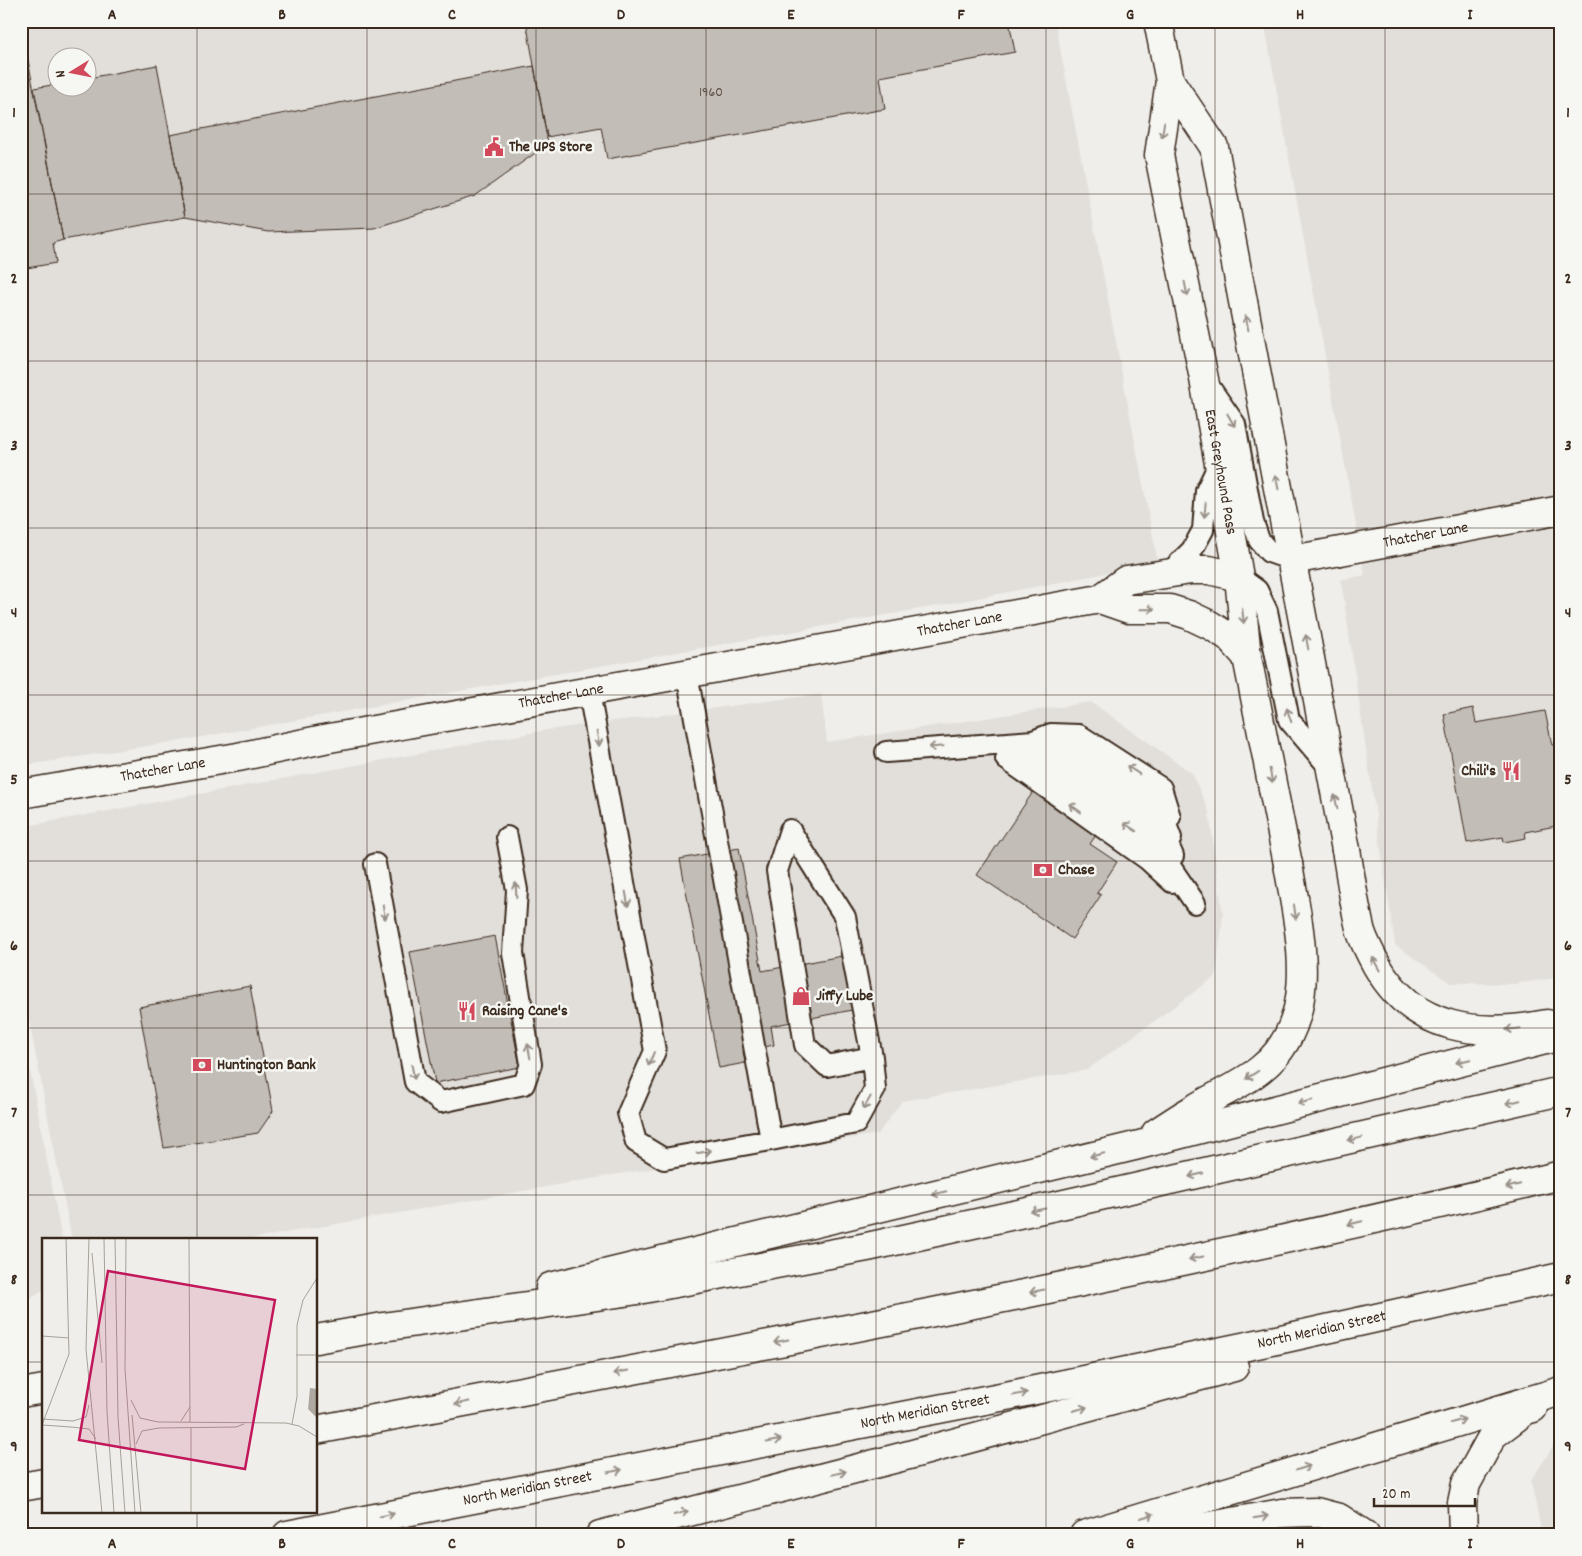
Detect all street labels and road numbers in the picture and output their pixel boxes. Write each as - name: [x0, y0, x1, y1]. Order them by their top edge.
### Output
- street label: East Greyhound Pass: [1198, 408, 1243, 537]
- street label: Thatcher Lane: [1381, 516, 1470, 554]
- street label: Thatcher Lane: [915, 605, 1004, 643]
- street label: Thatcher Lane: [517, 677, 606, 715]
- street label: Thatcher Lane: [119, 751, 207, 788]
- street label: North Meridian Street: [1255, 1305, 1388, 1355]
- street label: North Meridian Street: [859, 1388, 992, 1435]
- street label: North Meridian Street: [461, 1465, 594, 1512]

